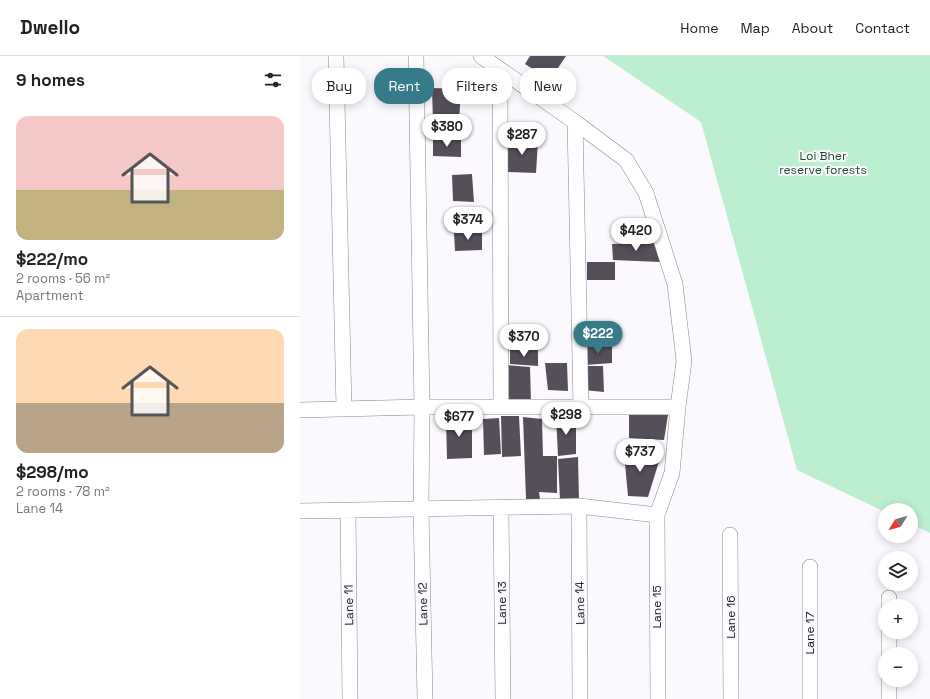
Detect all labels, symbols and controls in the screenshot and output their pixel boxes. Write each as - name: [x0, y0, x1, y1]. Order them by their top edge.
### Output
- text: Dwello: [20, 15, 80, 40]
- text: Home: [680, 19, 718, 37]
- text: Map: [740, 19, 770, 37]
- text: About: [792, 19, 833, 37]
- text: Contact: [855, 19, 910, 37]
- chip: Buy: [312, 68, 366, 104]
- chip: Rent: [374, 68, 434, 104]
- chip: Filters: [442, 68, 512, 104]
- chip: New: [520, 68, 576, 104]
- text: 9 homes: [16, 69, 85, 91]
- icon: filters: [262, 69, 284, 91]
- pin: $380: [423, 114, 471, 148]
- text: $380: [431, 118, 463, 135]
- pin: $287: [498, 122, 546, 156]
- text: $287: [507, 126, 537, 143]
- icon: home: [114, 142, 186, 214]
- park label: Loi Bher reserve forests: [779, 148, 867, 178]
- pin: $374: [444, 207, 492, 241]
- text: $374: [453, 211, 483, 228]
- pin: $420: [612, 218, 660, 252]
- text: $420: [620, 222, 652, 239]
- text: $222/mo: [16, 248, 88, 270]
- text: 2 rooms · 56 m²: [16, 270, 110, 287]
- text: Apartment: [16, 287, 84, 304]
- pin: $222: [574, 321, 622, 355]
- pin: $370: [500, 324, 548, 358]
- text: $222: [582, 325, 614, 342]
- text: $370: [508, 328, 540, 345]
- icon: home: [114, 355, 186, 427]
- pin: $298: [542, 402, 590, 436]
- pin: $677: [435, 404, 483, 438]
- text: $298: [550, 406, 582, 423]
- text: $677: [444, 408, 474, 425]
- pin: $737: [616, 439, 664, 473]
- text: $737: [625, 443, 655, 460]
- text: $298/mo: [16, 461, 89, 483]
- text: 2 rooms · 78 m²: [16, 483, 110, 500]
- text: Lane 14: [16, 500, 63, 517]
- north arrow: [878, 503, 918, 543]
- map controls: [878, 503, 918, 687]
- button: layers: [878, 551, 918, 591]
- street label: Lane 13: [494, 581, 510, 625]
- street label: Lane 14: [572, 581, 588, 625]
- street label: Lane 12: [415, 582, 431, 626]
- street label: Lane 11: [341, 584, 357, 626]
- street label: Lane 15: [649, 585, 665, 629]
- street label: Lane 16: [723, 595, 739, 639]
- button: +: [878, 599, 918, 639]
- street label: Lane 17: [802, 611, 818, 654]
- button: −: [878, 647, 918, 687]

